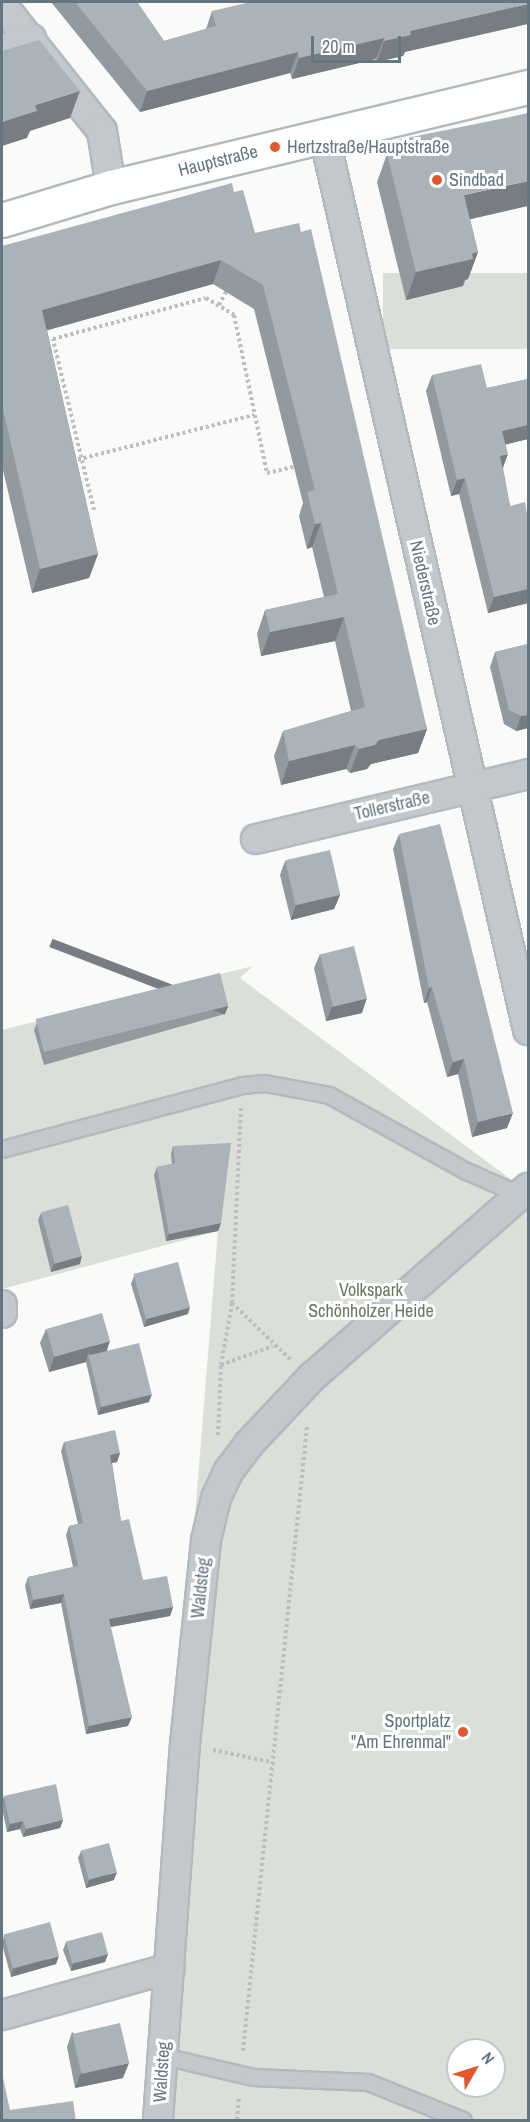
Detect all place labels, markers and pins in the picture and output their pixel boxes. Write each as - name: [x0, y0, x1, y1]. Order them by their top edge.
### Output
- place label: Hertzstraße/Hauptstraße: [287, 136, 449, 158]
- marker: Hertzstraße/Hauptstraße: [268, 140, 282, 154]
- place label: Sindbad: [449, 169, 504, 191]
- marker: Sindbad: [430, 173, 444, 187]
- place label: Sportplatz "Am Ehrenmal": [351, 1711, 451, 1754]
- marker: Sportplatz "Am Ehrenmal": [456, 1725, 470, 1739]

